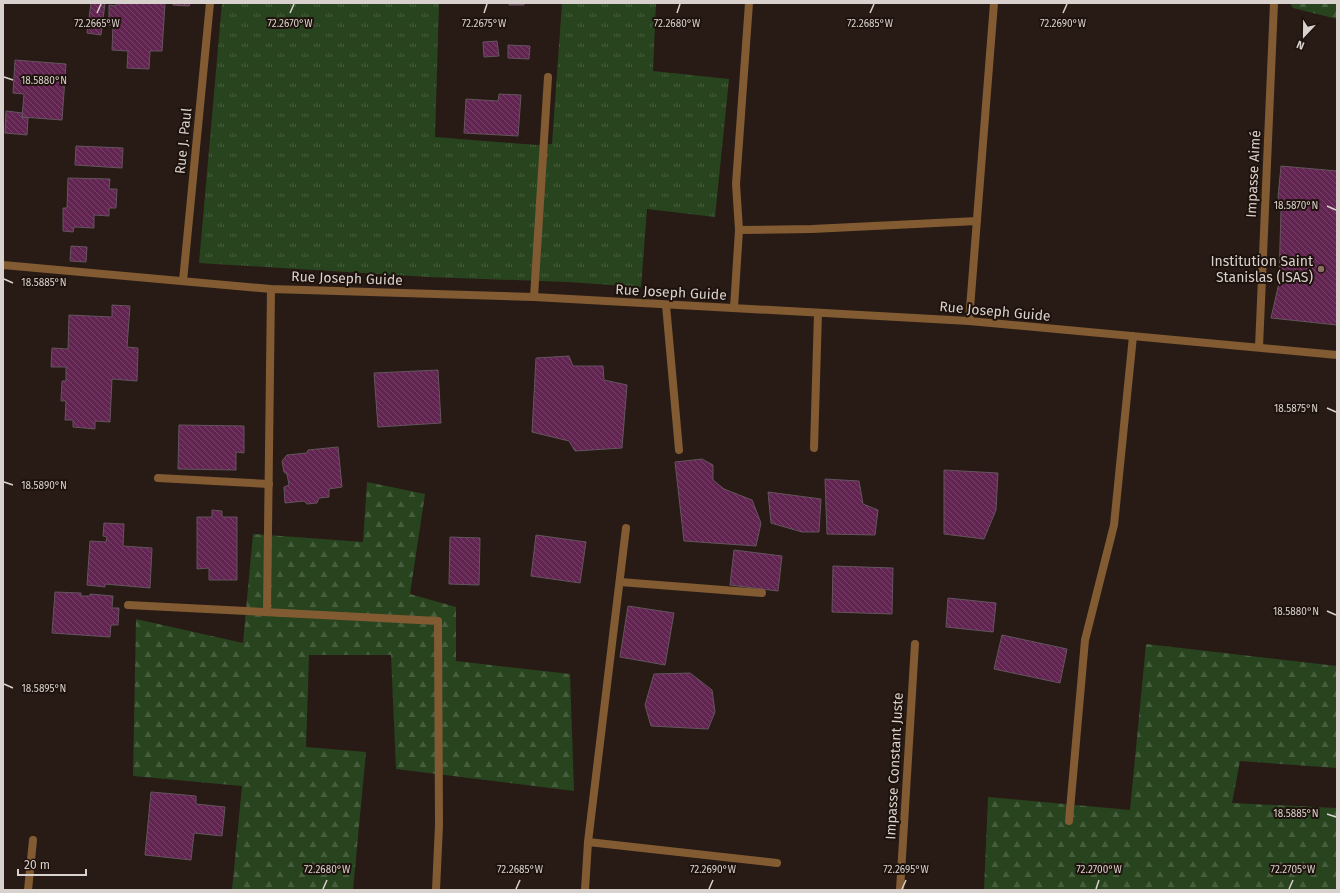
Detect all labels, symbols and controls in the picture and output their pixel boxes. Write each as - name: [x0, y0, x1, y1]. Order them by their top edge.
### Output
- north arrow: [1284, 16, 1324, 56]
- text: 72.2665°W: [74, 18, 121, 30]
- text: 72.2670°W: [267, 18, 313, 30]
- text: 72.2675°W: [462, 18, 507, 30]
- text: 72.2680°W: [654, 18, 701, 30]
- text: 72.2685°W: [847, 18, 894, 30]
- text: 72.2690°W: [1040, 18, 1087, 30]
- text: N: [1295, 37, 1306, 52]
- text: 18.5880°N: [21, 75, 67, 87]
- street label: Rue J. Paul: [172, 107, 195, 175]
- street label: Impasse Aimé: [1243, 130, 1264, 218]
- text: 18.5870°N: [1274, 200, 1318, 212]
- place label: Institution Saint Stanislas (ISAS): [1210, 253, 1314, 286]
- marker: Institution Saint Stanislas (ISAS): [1316, 264, 1326, 274]
- street label: Rue Joseph Guide: [291, 268, 403, 289]
- text: 18.5885°N: [21, 277, 67, 289]
- street label: Rue Joseph Guide: [615, 281, 727, 304]
- street label: Rue Joseph Guide: [939, 298, 1051, 325]
- text: 18.5875°N: [1274, 403, 1318, 415]
- text: 18.5890°N: [21, 480, 67, 492]
- text: 18.5880°N: [1273, 606, 1319, 618]
- text: 18.5895°N: [22, 683, 66, 695]
- street label: Impasse Constant Juste: [882, 692, 907, 840]
- text: 18.5885°N: [1273, 808, 1319, 820]
- scale bar: [18, 851, 86, 877]
- text: 20 m: [24, 858, 50, 872]
- text: 72.2680°W: [304, 864, 351, 876]
- text: 72.2685°W: [497, 864, 544, 876]
- text: 72.2690°W: [690, 864, 737, 876]
- text: 72.2695°W: [883, 864, 929, 876]
- text: 72.2700°W: [1076, 864, 1122, 876]
- text: 72.2705°W: [1271, 864, 1316, 876]

